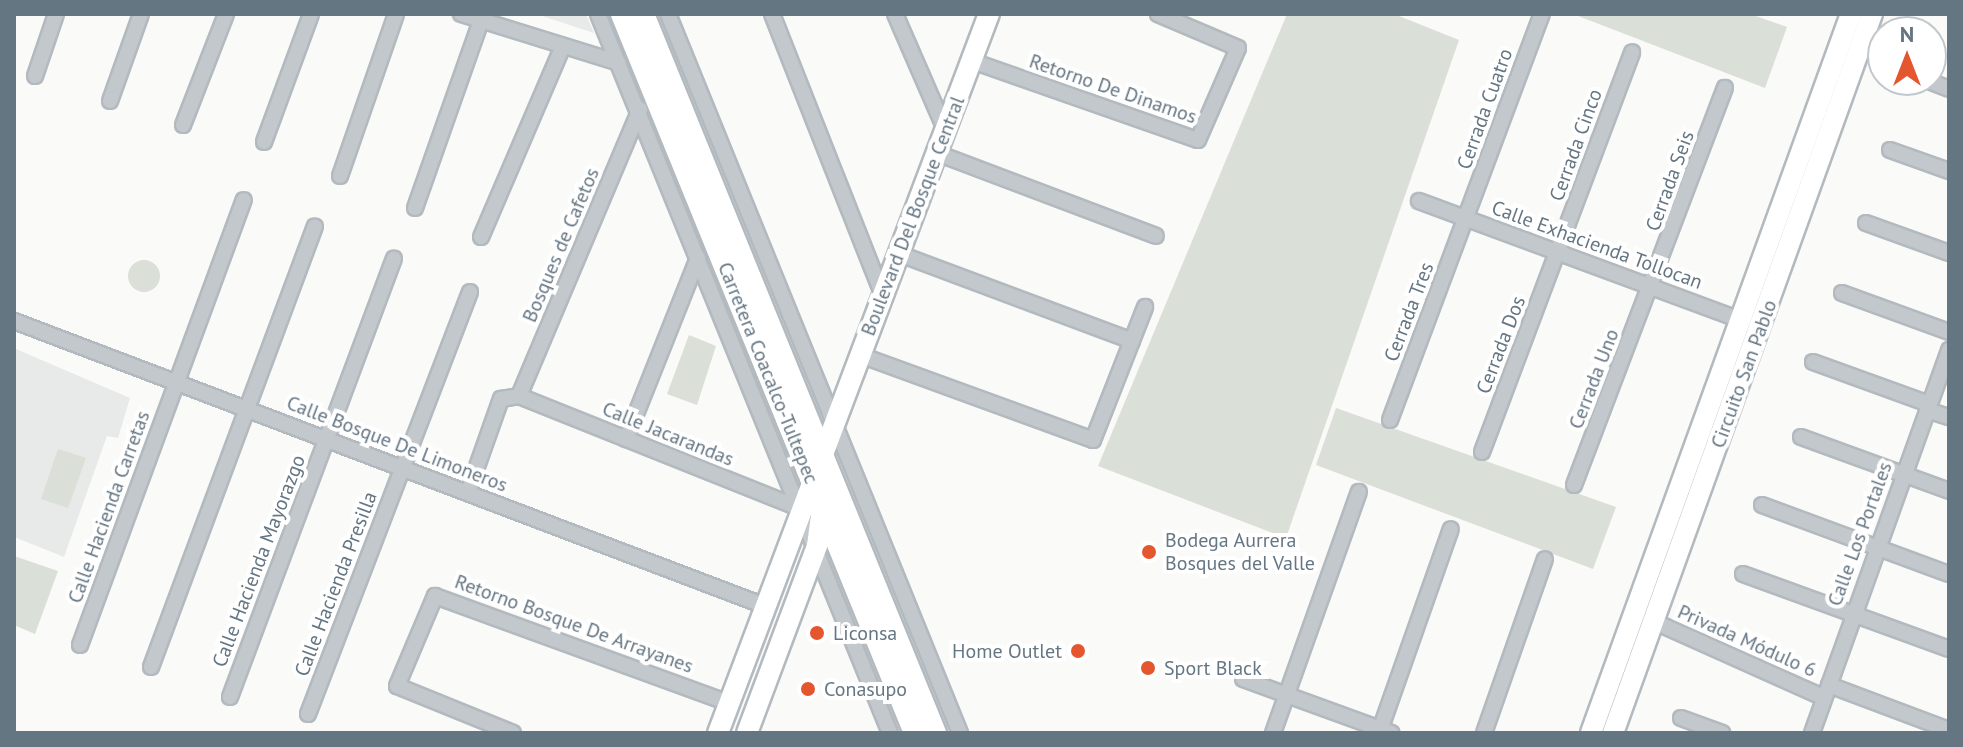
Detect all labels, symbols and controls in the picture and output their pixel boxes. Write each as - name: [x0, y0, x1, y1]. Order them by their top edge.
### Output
- north arrow: [1867, 16, 1947, 96]
- text: N: [1900, 20, 1914, 48]
- street label: Cerrada Cuatro: [1452, 45, 1518, 173]
- street label: Retorno De Dinamos: [1026, 49, 1200, 129]
- street label: Cerrada Cinco: [1545, 86, 1607, 204]
- street label: Boulevard Del Bosque Central: [856, 93, 970, 339]
- street label: Cerrada Seis: [1641, 128, 1699, 234]
- street label: Bosques de Cafetos: [518, 164, 604, 326]
- street label: Calle Exhacienda Tollocan: [1488, 196, 1706, 294]
- street label: Carretera Coacalco-Tultepec: [713, 259, 823, 487]
- street label: Cerrada Tres: [1379, 259, 1439, 365]
- street label: Cerrada Dos: [1471, 293, 1531, 397]
- street label: Circuito San Pablo: [1706, 297, 1782, 451]
- street label: Cerrada Uno: [1564, 326, 1624, 432]
- street label: Calle Bosque De Limoneros: [283, 391, 511, 497]
- street label: Calle Jacarandas: [599, 397, 737, 471]
- street label: Calle Hacienda Carretas: [63, 408, 155, 606]
- street label: Calle Hacienda Mayorazgo: [207, 451, 311, 671]
- street label: Calle Los Portales: [1823, 459, 1897, 609]
- street label: Calle Hacienda Presilla: [290, 488, 382, 680]
- place label: Bodega Aurrera Bosques del Valle: [1165, 528, 1315, 575]
- marker: Bodega Aurrera Bosques del Valle: [1140, 543, 1158, 561]
- street label: Retorno Bosque De Arrayanes: [451, 570, 697, 678]
- street label: Privada Módulo 6: [1674, 600, 1820, 682]
- place label: Liconsa: [833, 621, 897, 645]
- marker: Liconsa: [808, 624, 826, 642]
- place label: Home Outlet: [952, 639, 1062, 663]
- marker: Home Outlet: [1069, 642, 1087, 660]
- place label: Sport Black: [1164, 656, 1262, 680]
- marker: Sport Black: [1139, 659, 1157, 677]
- place label: Conasupo: [824, 677, 907, 701]
- marker: Conasupo: [799, 680, 817, 698]

